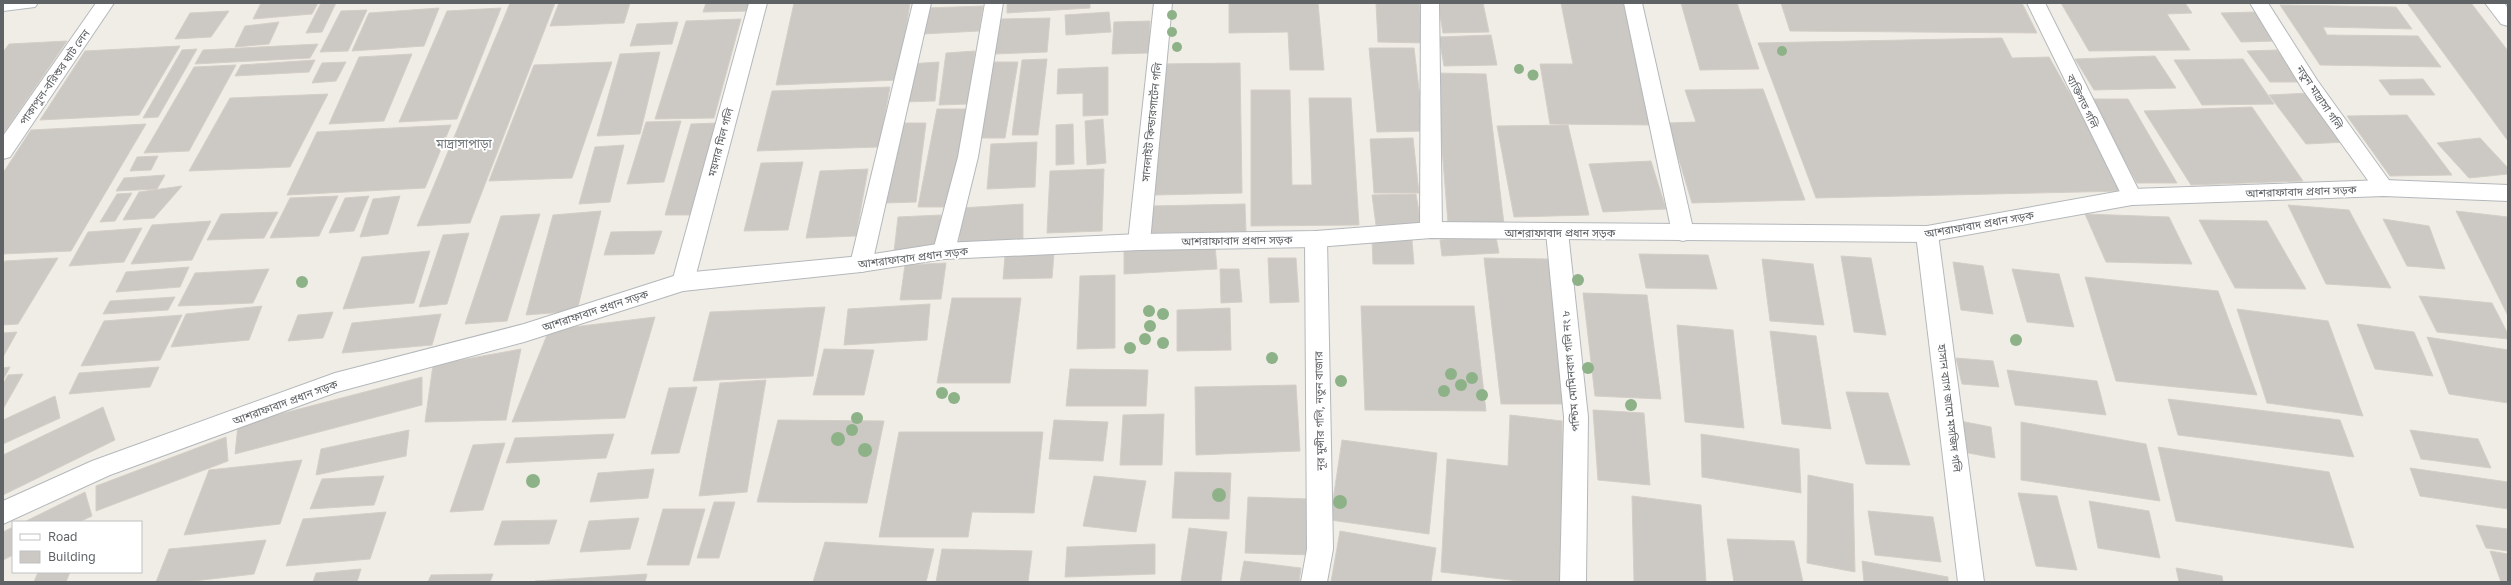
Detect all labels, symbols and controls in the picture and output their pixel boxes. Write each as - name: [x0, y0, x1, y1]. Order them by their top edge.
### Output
- street label: পাকাপুল-বরিশুর ঘাট লেন: [16, 26, 93, 128]
- street label: সানলাইট কিন্ডারগার্টেন গলি: [1138, 61, 1164, 183]
- street label: নতুন মাদ্রাসা গলি: [2293, 62, 2347, 132]
- street label: ব্যক্তিগত গলি: [2064, 71, 2102, 131]
- street label: ময়দার মিল গলি: [704, 105, 736, 179]
- district label: মাদ্রাসাপাড়া: [435, 136, 492, 151]
- street label: আশরাফাবাদ প্রধান সড়ক: [2244, 183, 2357, 199]
- street label: আশরাফাবাদ প্রধান সড়ক: [1922, 208, 2035, 240]
- street label: আশরাফাবাদ প্রধান সড়ক: [1504, 226, 1616, 239]
- street label: আশরাফাবাদ প্রধান সড়ক: [1180, 233, 1293, 247]
- street label: আশরাফাবাদ প্রধান সড়ক: [856, 244, 969, 270]
- street label: আশরাফাবাদ প্রধান সড়ক: [539, 287, 650, 334]
- street label: পশ্চিম মোমিনবাগ গলি নং ৮: [1558, 309, 1582, 432]
- street label: হাসান ব্যাগ জামে মসজিদ গলি: [1936, 342, 1964, 474]
- street label: নূর মুন্সীর গলি, নতুন বাজার: [1311, 351, 1328, 472]
- street label: আশরাফাবাদ প্রধান সড়ক: [230, 377, 339, 427]
- legend: [12, 521, 142, 573]
- text: Road: [48, 529, 77, 544]
- text: Building: [48, 549, 96, 564]

